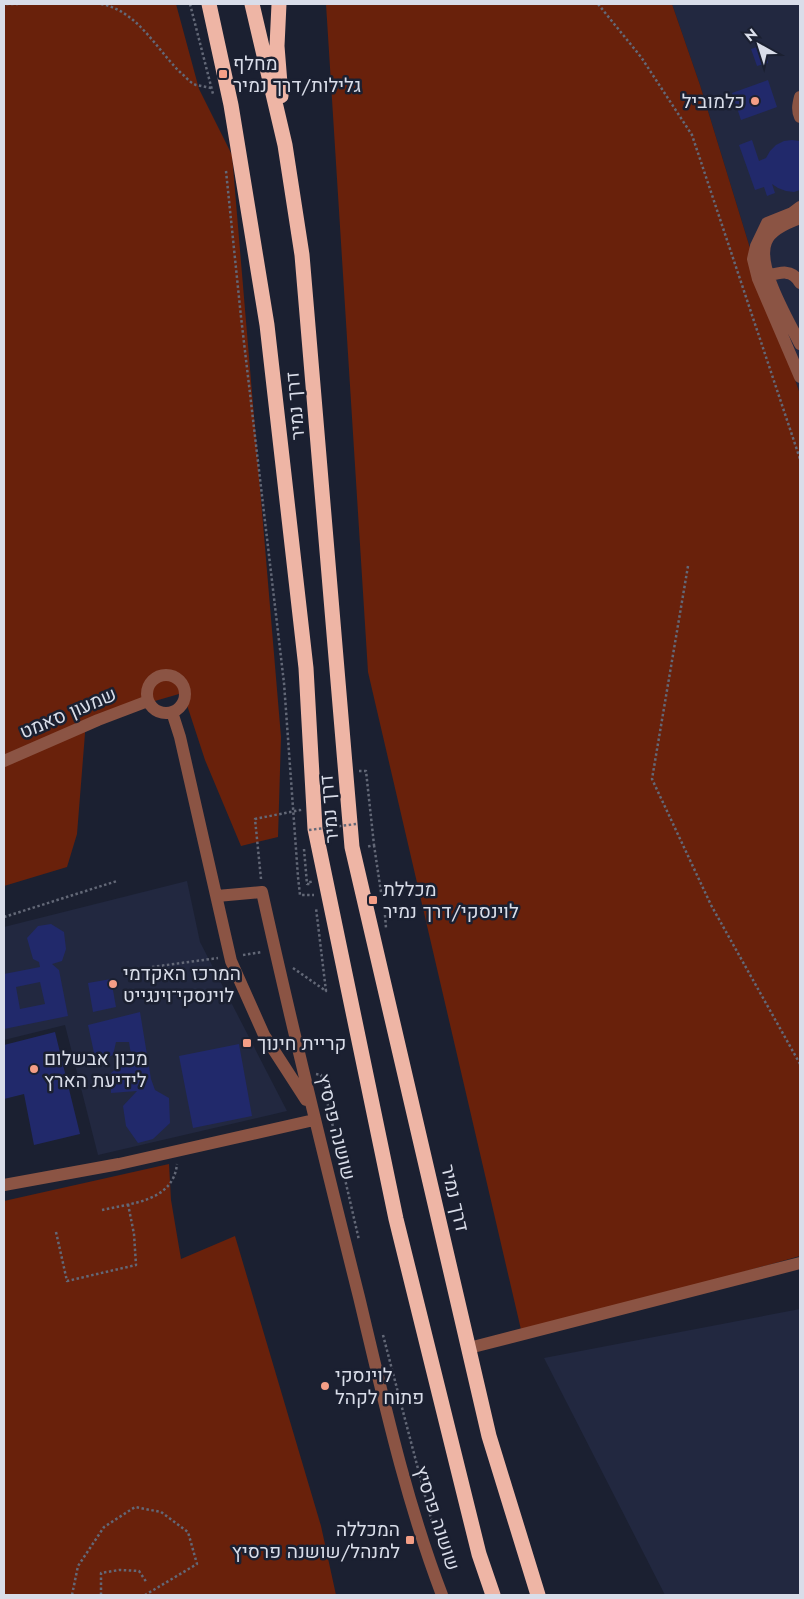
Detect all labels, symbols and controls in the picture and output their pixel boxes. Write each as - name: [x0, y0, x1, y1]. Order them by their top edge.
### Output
- north arrow: [734, 20, 784, 70]
- text: N: [740, 24, 761, 46]
- place label: מחלף גלילות/דרך נמיר: [233, 50, 361, 99]
- marker: מחלף גלילות/דרך נמיר: [217, 68, 229, 80]
- place label: כלמוביל: [682, 88, 745, 115]
- marker: כלמוביל: [749, 95, 761, 107]
- street label: דרך נמיר: [279, 371, 311, 441]
- street label: שמעון סאמט: [15, 680, 121, 746]
- street label: דרך נמיר: [313, 774, 345, 844]
- place label: מכללת לוינסקי/דרך נמיר: [383, 876, 519, 925]
- marker: מכללת לוינסקי/דרך נמיר: [367, 894, 379, 906]
- place label: המרכז האקדמי לוינסקי־וינגייט: [123, 960, 241, 1009]
- marker: המרכז האקדמי לוינסקי־וינגייט: [107, 978, 119, 990]
- place label: קריית חינוך: [257, 1030, 346, 1057]
- marker: קריית חינוך: [241, 1037, 253, 1049]
- place label: מכון אבשלום לידיעת הארץ: [44, 1045, 148, 1094]
- marker: מכון אבשלום לידיעת הארץ: [28, 1063, 40, 1075]
- street label: שושנה פרסיץ: [310, 1071, 362, 1183]
- street label: דרך נמיר: [434, 1162, 476, 1234]
- place label: לוינסקי פתוח לקהל: [335, 1362, 424, 1411]
- marker: לוינסקי פתוח לקהל: [319, 1380, 331, 1392]
- street label: שושנה פרסיץ: [407, 1462, 467, 1574]
- place label: המכללה למנהל/שושנה פרסיץ: [232, 1516, 400, 1565]
- marker: המכללה למנהל/שושנה פרסיץ: [404, 1534, 416, 1546]

